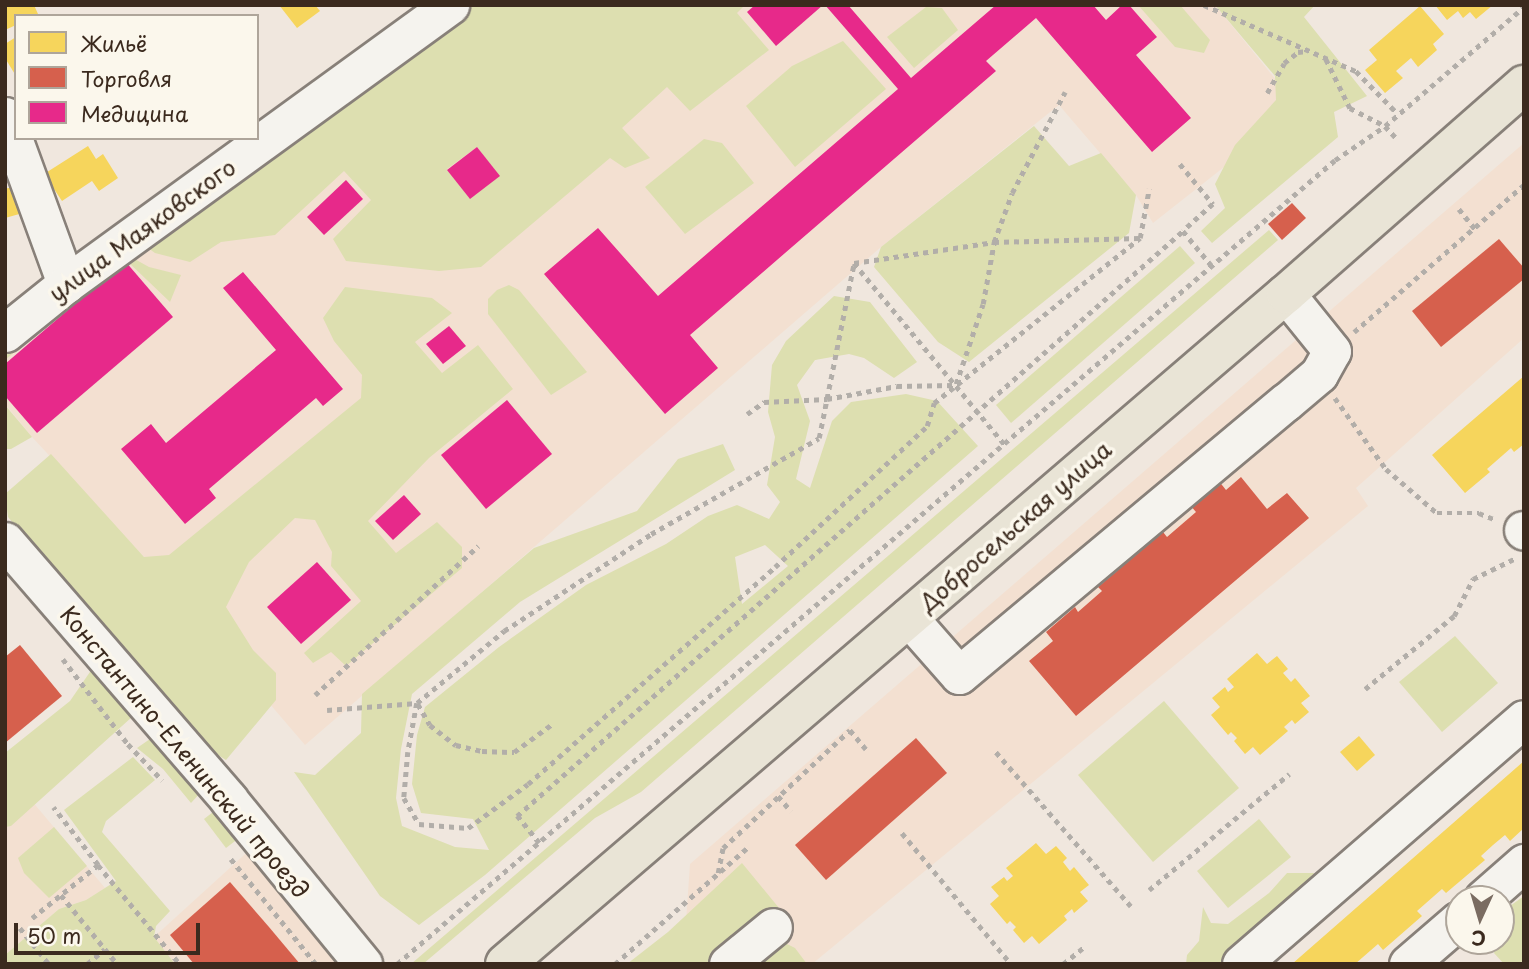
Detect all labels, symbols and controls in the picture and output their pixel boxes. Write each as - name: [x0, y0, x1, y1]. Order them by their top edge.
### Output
- legend: [14, 14, 259, 140]
- text: Жильё: [81, 27, 147, 59]
- text: Торговля: [81, 62, 172, 94]
- text: Медицина: [81, 97, 188, 129]
- street label: улица Маяковского: [43, 153, 241, 307]
- street label: Добросельская улица: [913, 434, 1117, 618]
- street label: Константино-Еленинский проезд: [55, 601, 315, 903]
- north arrow: [1445, 885, 1515, 955]
- scale bar: [18, 909, 203, 953]
- text: 50 m: [27, 919, 81, 951]
- text: С: [1471, 924, 1487, 953]

